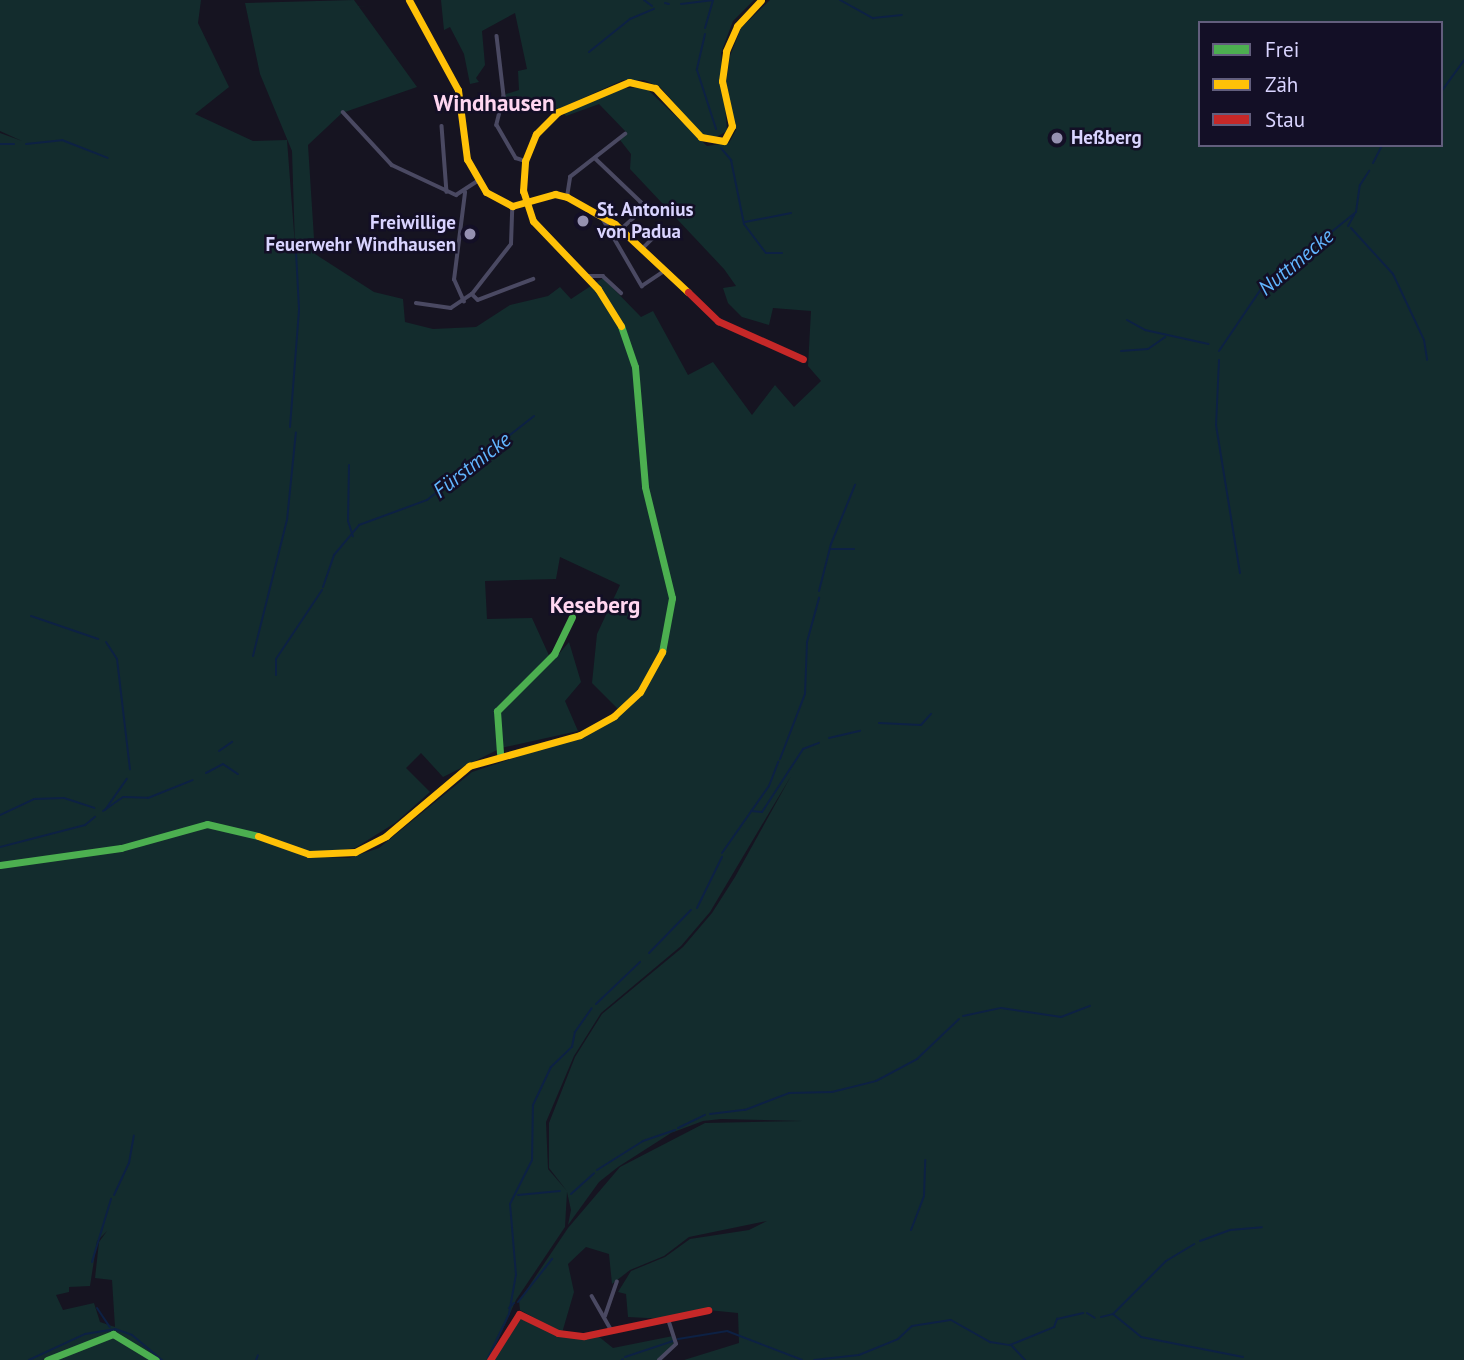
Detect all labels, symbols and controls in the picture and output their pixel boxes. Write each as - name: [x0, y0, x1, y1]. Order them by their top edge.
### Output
- legend: [1198, 21, 1443, 147]
- text: Frei: [1265, 36, 1299, 63]
- text: Zäh: [1265, 71, 1298, 98]
- district label: Windhausen: [433, 89, 555, 117]
- text: Stau: [1265, 106, 1305, 133]
- place label: Heßberg: [1071, 127, 1142, 149]
- marker: Heßberg: [1049, 130, 1065, 146]
- place label: St. Antonius von Padua: [597, 199, 695, 243]
- place label: Freiwillige Feuerwehr Windhausen: [265, 212, 456, 256]
- marker: St. Antonius von Padua: [575, 213, 591, 229]
- water label: Nuttmecke: [1253, 223, 1339, 301]
- marker: Freiwillige Feuerwehr Windhausen: [462, 226, 478, 242]
- water label: Fürstmicke: [428, 427, 516, 503]
- district label: Keseberg: [550, 591, 640, 619]

